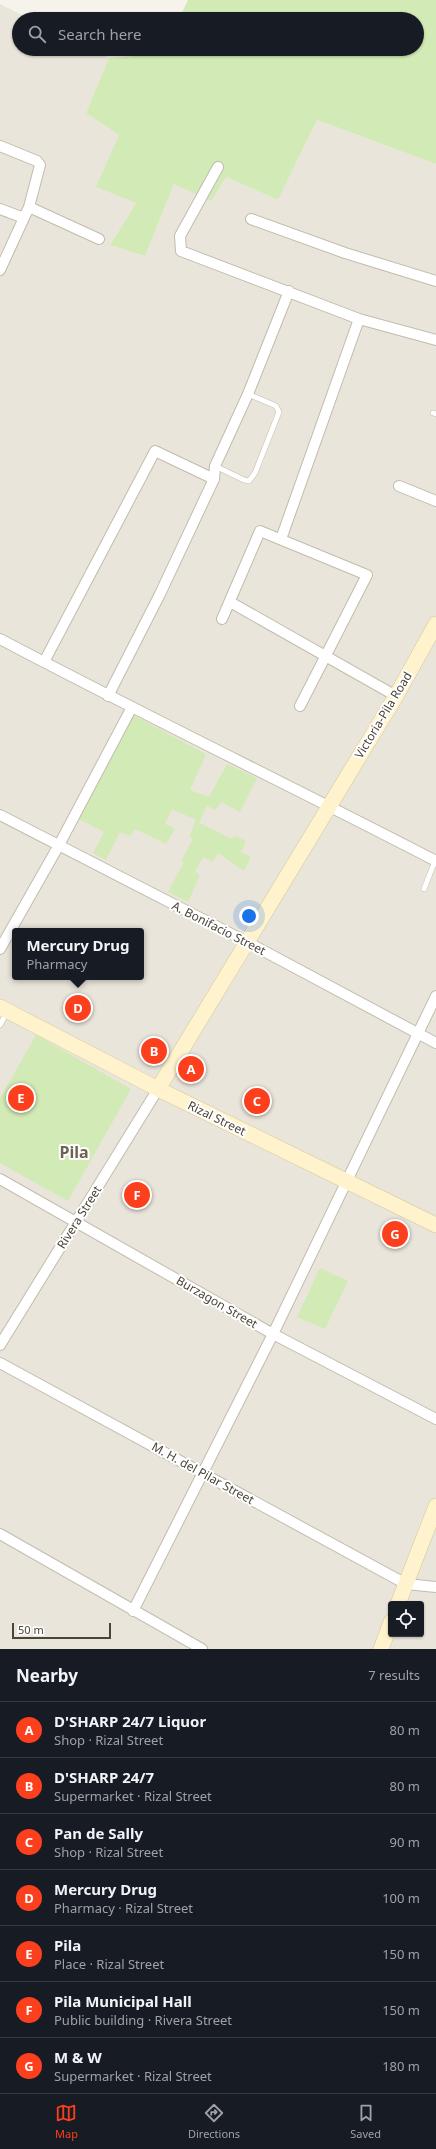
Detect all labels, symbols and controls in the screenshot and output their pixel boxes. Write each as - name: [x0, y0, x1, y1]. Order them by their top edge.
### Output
- search box: [12, 12, 424, 56]
- icon: search: [26, 23, 48, 45]
- text: Search here: [58, 24, 141, 44]
- street label: Victoria-Pila Road: [350, 668, 416, 762]
- street label: A. Bonifacio Street: [169, 897, 269, 959]
- your location: [239, 906, 259, 926]
- popup: [12, 928, 144, 980]
- text: Mercury Drug: [26, 935, 130, 955]
- text: Pharmacy: [26, 955, 87, 973]
- pin: D: [65, 993, 91, 1023]
- pin: B: [141, 1036, 167, 1066]
- pin: A: [178, 1054, 204, 1084]
- pin: E: [8, 1083, 34, 1113]
- pin: C: [244, 1086, 270, 1116]
- street label: Rizal Street: [185, 1097, 249, 1140]
- district label: Pila: [59, 1141, 89, 1163]
- pin: F: [124, 1180, 150, 1210]
- street label: Rivera Street: [53, 1182, 106, 1252]
- pin: G: [382, 1219, 408, 1249]
- street label: Burzagon Street: [173, 1272, 261, 1332]
- street label: M. H. del Pilar Street: [149, 1438, 258, 1509]
- map controls: [388, 1601, 424, 1637]
- button: locate: [388, 1601, 424, 1637]
- scale bar: [12, 1621, 111, 1640]
- text: 50 m: [18, 1622, 44, 1637]
- text: Nearby: [16, 1664, 78, 1687]
- text: 7 results: [368, 1666, 420, 1684]
- text: D'SHARP 24/7 Liquor: [54, 1711, 206, 1731]
- text: A: [25, 1721, 34, 1739]
- text: 80 m: [390, 1721, 420, 1739]
- text: Shop · Rizal Street: [54, 1731, 163, 1749]
- text: D'SHARP 24/7: [54, 1767, 154, 1787]
- text: B: [25, 1777, 33, 1795]
- text: 80 m: [390, 1777, 420, 1795]
- text: Supermarket · Rizal Street: [54, 1787, 212, 1805]
- text: Pan de Sally: [54, 1823, 143, 1843]
- text: C: [25, 1833, 33, 1851]
- text: 90 m: [390, 1833, 420, 1851]
- text: Shop · Rizal Street: [54, 1843, 163, 1861]
- text: Mercury Drug: [54, 1879, 157, 1899]
- text: D: [24, 1889, 34, 1907]
- text: 100 m: [382, 1889, 420, 1907]
- text: Pharmacy · Rizal Street: [54, 1899, 193, 1917]
- text: Pila: [54, 1935, 81, 1955]
- text: E: [25, 1945, 33, 1963]
- text: 150 m: [382, 1945, 420, 1963]
- text: Place · Rizal Street: [54, 1955, 164, 1973]
- text: Pila Municipal Hall: [54, 1991, 192, 2011]
- text: F: [25, 2001, 33, 2019]
- text: 150 m: [382, 2001, 420, 2019]
- text: Public building · Rivera Street: [54, 2011, 232, 2029]
- text: M & W: [54, 2047, 102, 2067]
- text: G: [24, 2057, 34, 2075]
- text: 180 m: [382, 2057, 420, 2075]
- text: Supermarket · Rizal Street: [54, 2067, 212, 2085]
- tab: Map: [55, 2102, 78, 2141]
- tab: Directions: [188, 2102, 240, 2141]
- tab: Saved: [350, 2102, 381, 2141]

